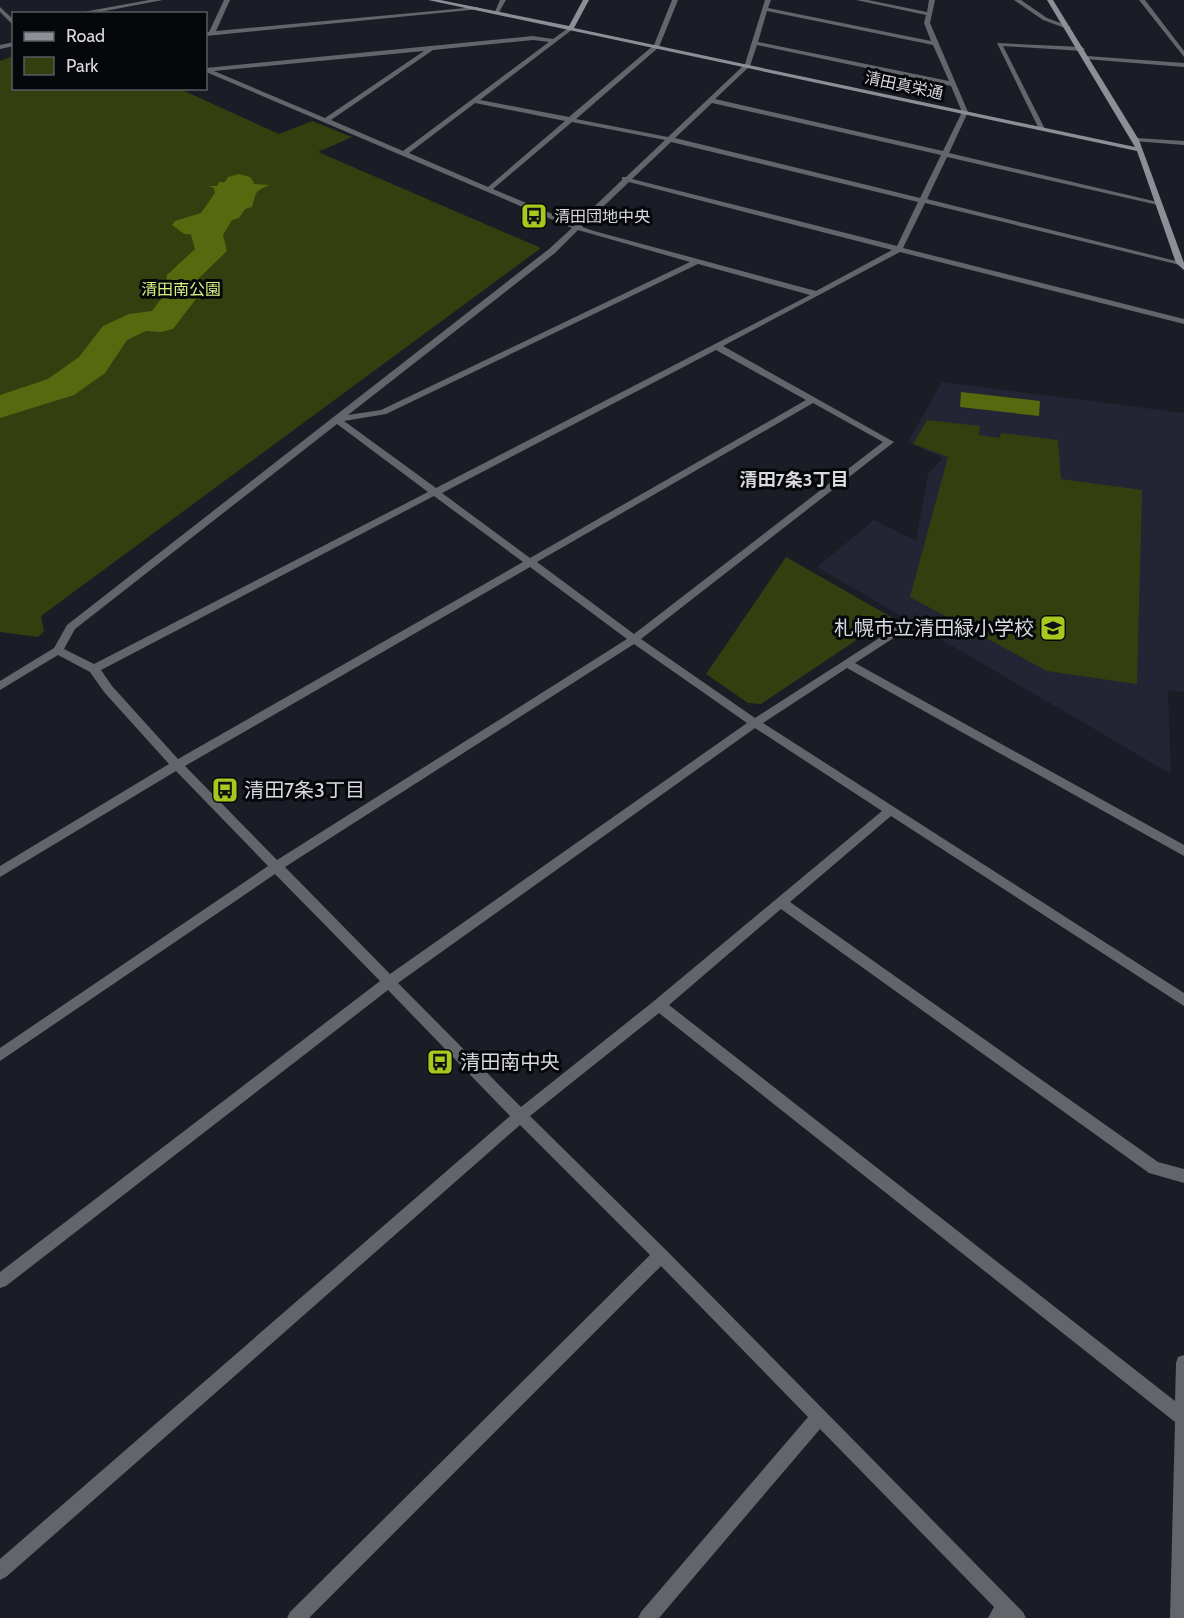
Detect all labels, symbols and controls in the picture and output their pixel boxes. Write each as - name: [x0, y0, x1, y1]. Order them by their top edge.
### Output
- legend: [12, 12, 207, 90]
- text: Road: [66, 25, 105, 47]
- text: Park: [66, 55, 99, 77]
- street label: 清田真栄通: [863, 68, 945, 103]
- bus stop icon: 清田団地中央: [519, 201, 549, 231]
- place label: 清田団地中央: [554, 207, 650, 226]
- park label: 清田南公園: [141, 280, 221, 299]
- district label: 清田7条3丁目: [740, 469, 848, 491]
- school or university icon: 札幌市立清田緑小学校: [1038, 613, 1068, 643]
- place label: 札幌市立清田緑小学校: [834, 616, 1034, 640]
- bus stop icon: 清田7条3丁目: [210, 775, 240, 805]
- place label: 清田7条3丁目: [244, 778, 365, 802]
- bus stop icon: 清田南中央: [425, 1047, 455, 1077]
- place label: 清田南中央: [460, 1050, 560, 1074]

